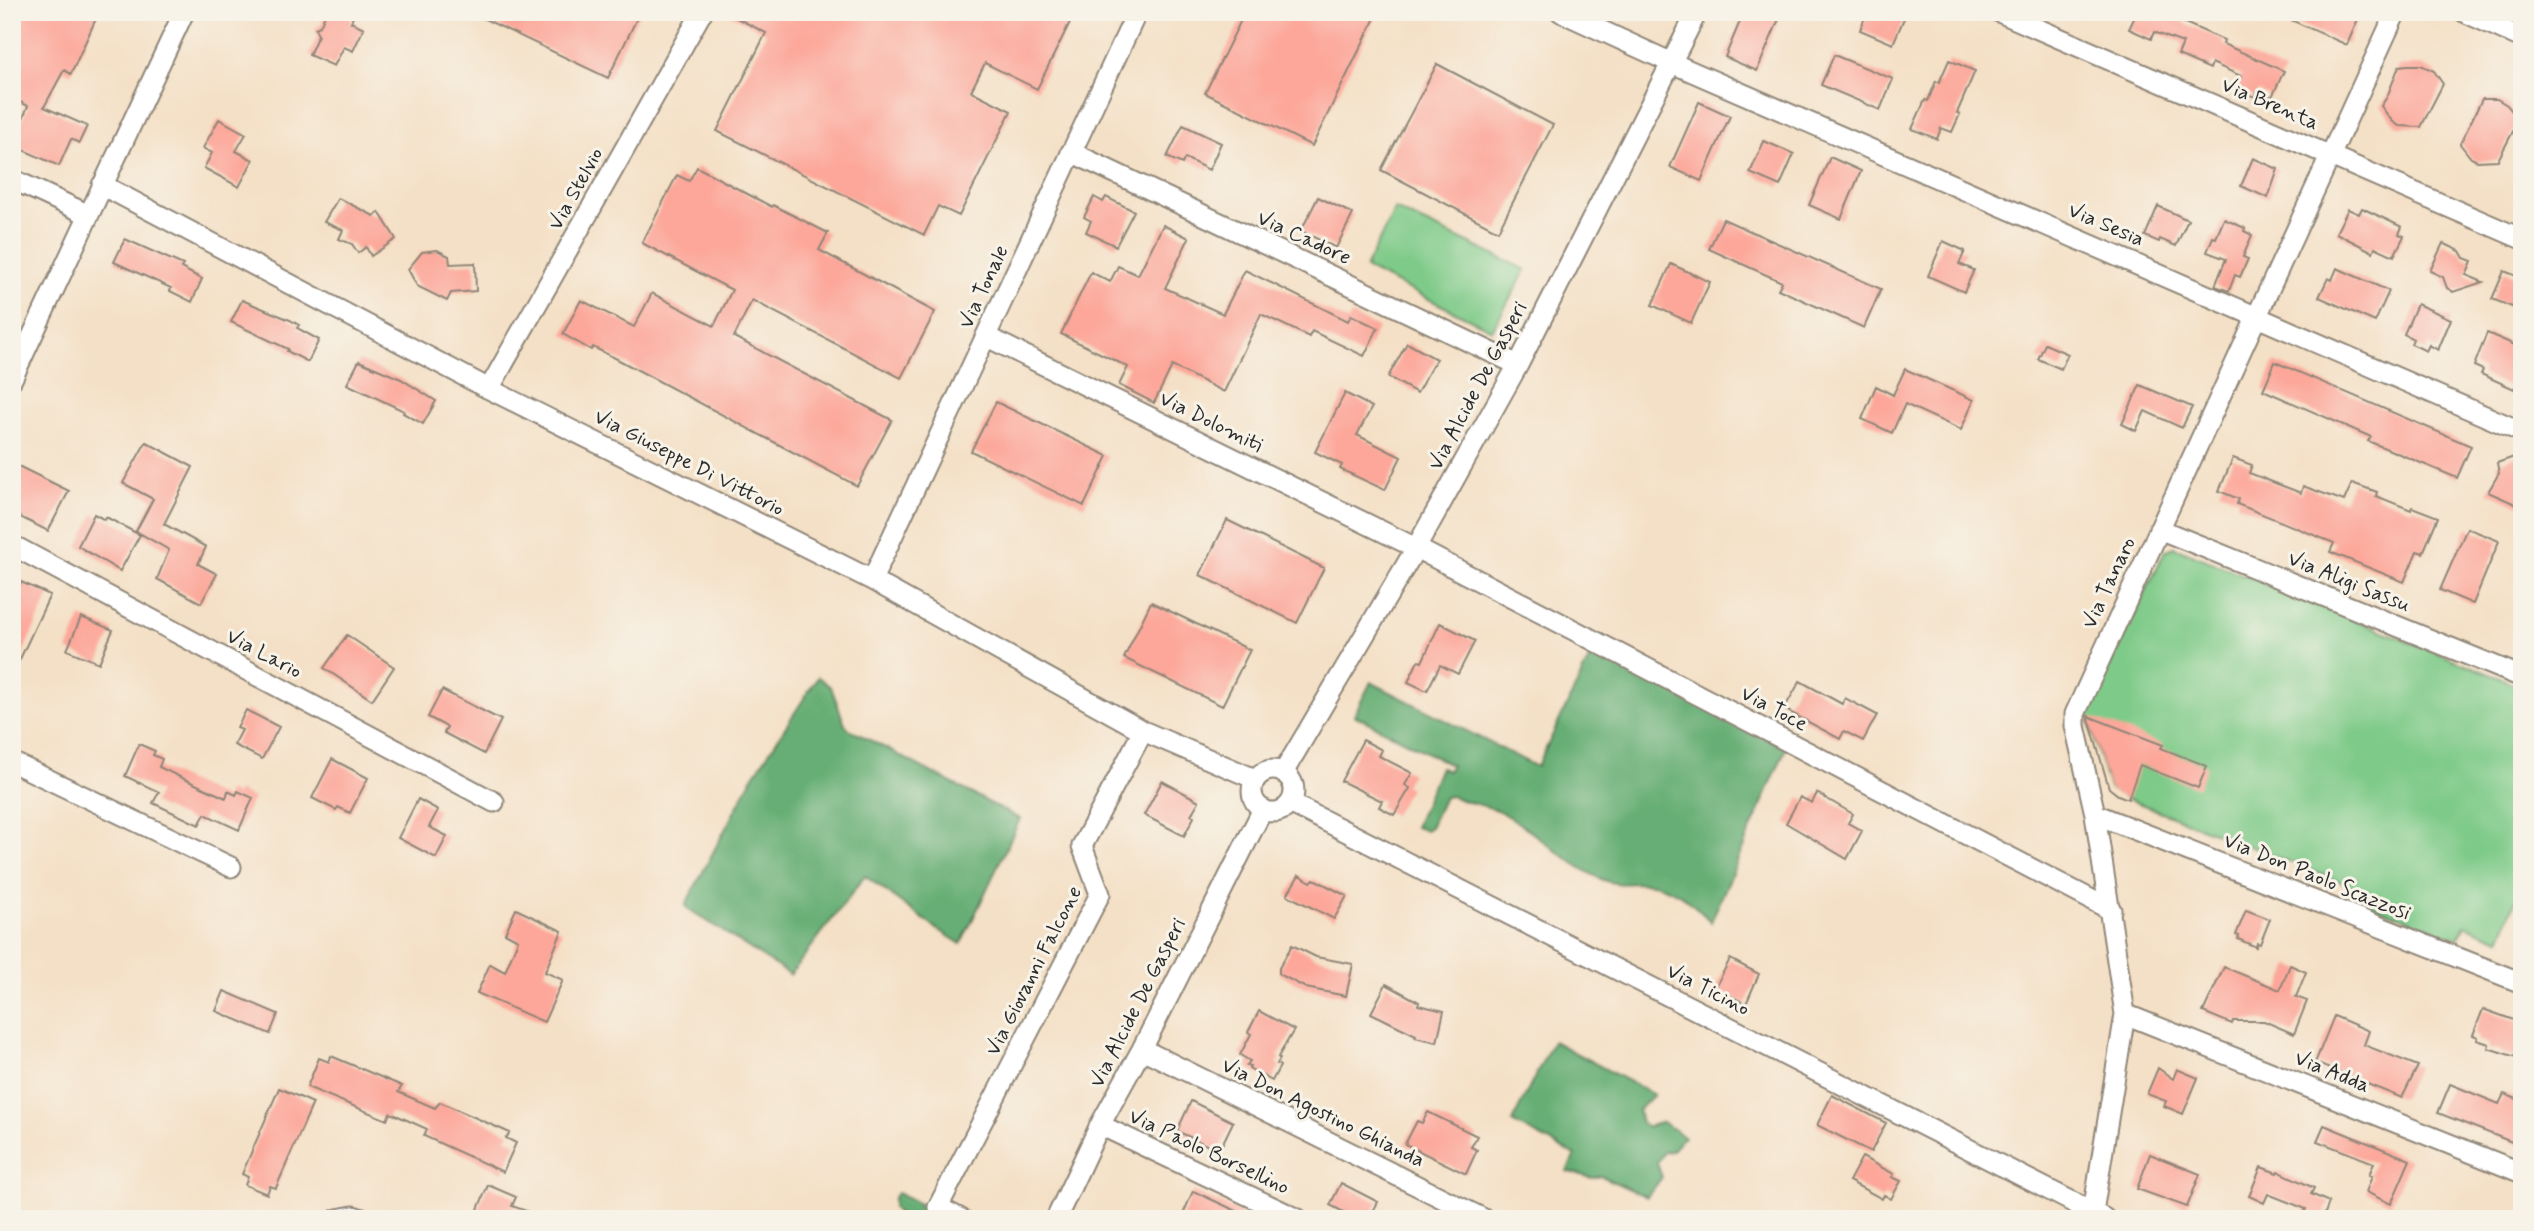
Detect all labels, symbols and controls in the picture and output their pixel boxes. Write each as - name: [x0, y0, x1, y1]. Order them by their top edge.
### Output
- street label: Via Brenta: [2217, 71, 2323, 137]
- street label: Via Stelvio: [542, 143, 610, 235]
- street label: Via Sesia: [2064, 196, 2148, 254]
- street label: Via Cadore: [1252, 204, 1356, 272]
- street label: Via Tonale: [952, 241, 1016, 333]
- street label: Via Alcide De Gasperi: [1422, 297, 1534, 475]
- street label: Via Dolomiti: [1154, 385, 1268, 459]
- street label: Via Giuseppe Di Vittorio: [589, 403, 789, 523]
- street label: Via Tanaro: [2076, 533, 2142, 633]
- street label: Via Aligi Sassu: [2284, 545, 2414, 619]
- street label: Via Lario: [221, 622, 307, 686]
- street label: Via Toce: [1736, 680, 1812, 738]
- street label: Via Don Paolo Scazzosi: [2219, 827, 2415, 927]
- street label: Via Giovanni Falcone: [979, 881, 1089, 1061]
- street label: Via Alcide De Gasperi: [1083, 913, 1193, 1093]
- street label: Via Ticino: [1662, 957, 1754, 1023]
- street label: Via Adda: [2290, 1044, 2374, 1100]
- street label: Via Don Agostino Ghianda: [1216, 1052, 1429, 1175]
- street label: Via Paolo Borsellino: [1124, 1102, 1294, 1202]

